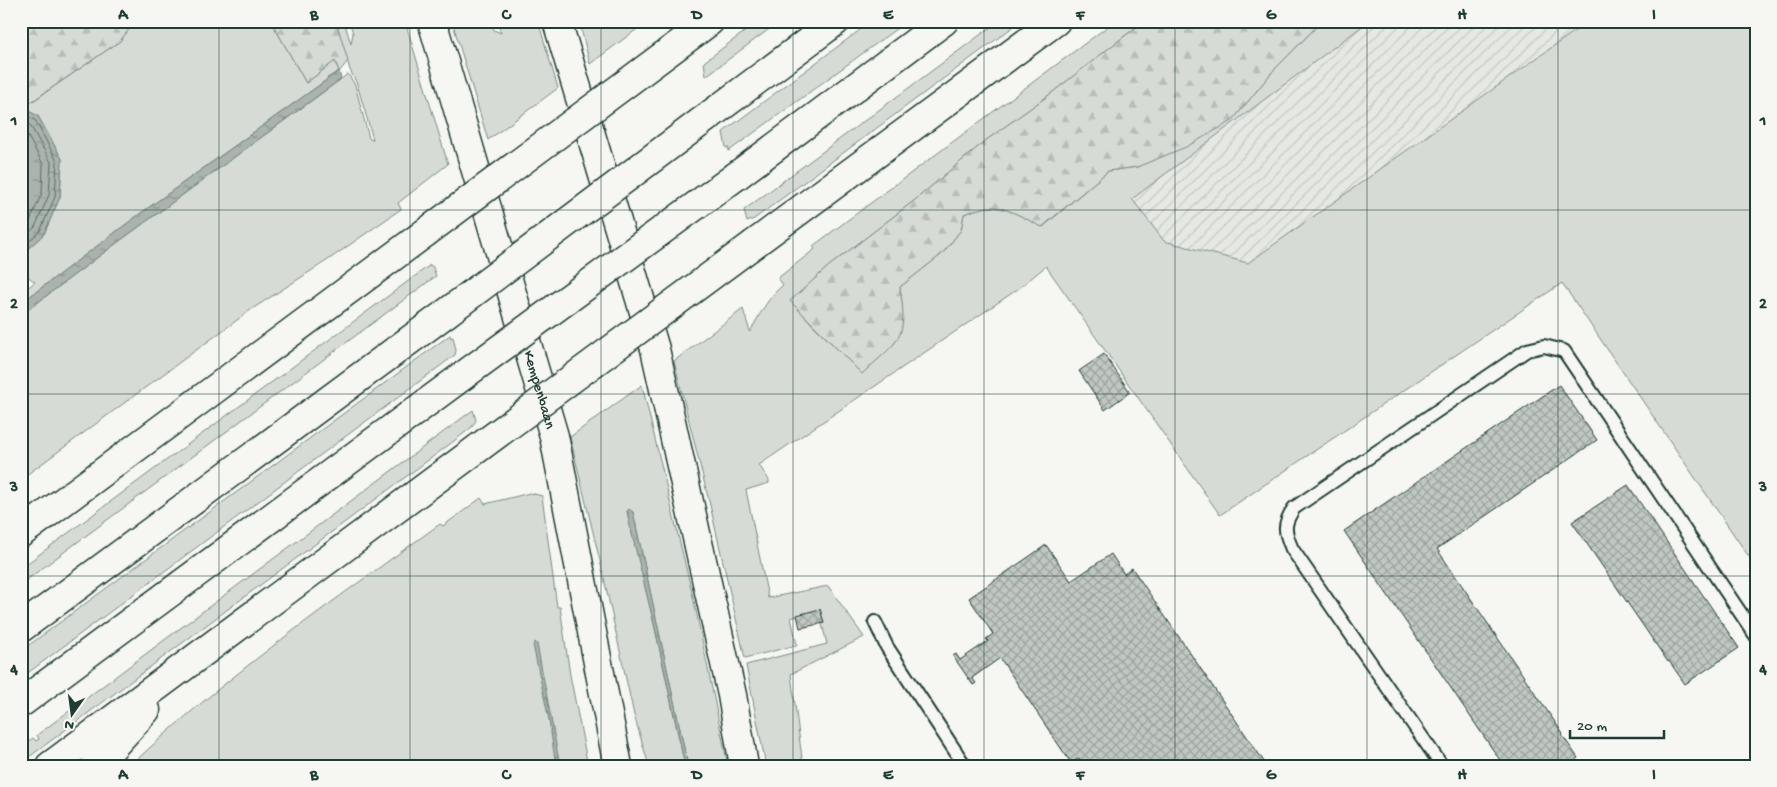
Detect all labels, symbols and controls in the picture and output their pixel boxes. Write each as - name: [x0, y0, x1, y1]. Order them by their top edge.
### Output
- text: A: [117, 7, 129, 26]
- text: B: [309, 7, 319, 26]
- text: C: [501, 7, 512, 26]
- text: D: [690, 7, 703, 26]
- text: E: [883, 7, 894, 26]
- text: F: [1075, 7, 1086, 26]
- text: G: [1266, 7, 1277, 26]
- text: H: [1457, 7, 1467, 26]
- text: I: [1652, 7, 1656, 26]
- text: 1: [10, 113, 17, 132]
- text: 1: [1759, 113, 1766, 132]
- text: 2: [10, 296, 18, 315]
- text: 2: [1759, 296, 1767, 315]
- street label: Kempenbaan: [518, 349, 558, 431]
- text: 3: [9, 479, 18, 498]
- text: 3: [1758, 479, 1767, 498]
- text: 4: [9, 662, 18, 681]
- text: 4: [1758, 662, 1767, 681]
- north arrow: [48, 690, 98, 740]
- scale bar: [1570, 707, 1663, 739]
- text: N: [63, 715, 76, 734]
- text: 20 m: [1577, 718, 1607, 736]
- text: A: [117, 767, 129, 786]
- text: B: [309, 767, 319, 786]
- text: C: [501, 767, 512, 786]
- text: D: [690, 767, 703, 786]
- text: E: [883, 767, 894, 786]
- text: F: [1075, 767, 1086, 786]
- text: G: [1266, 767, 1277, 786]
- text: H: [1457, 767, 1467, 786]
- text: I: [1652, 767, 1656, 786]

